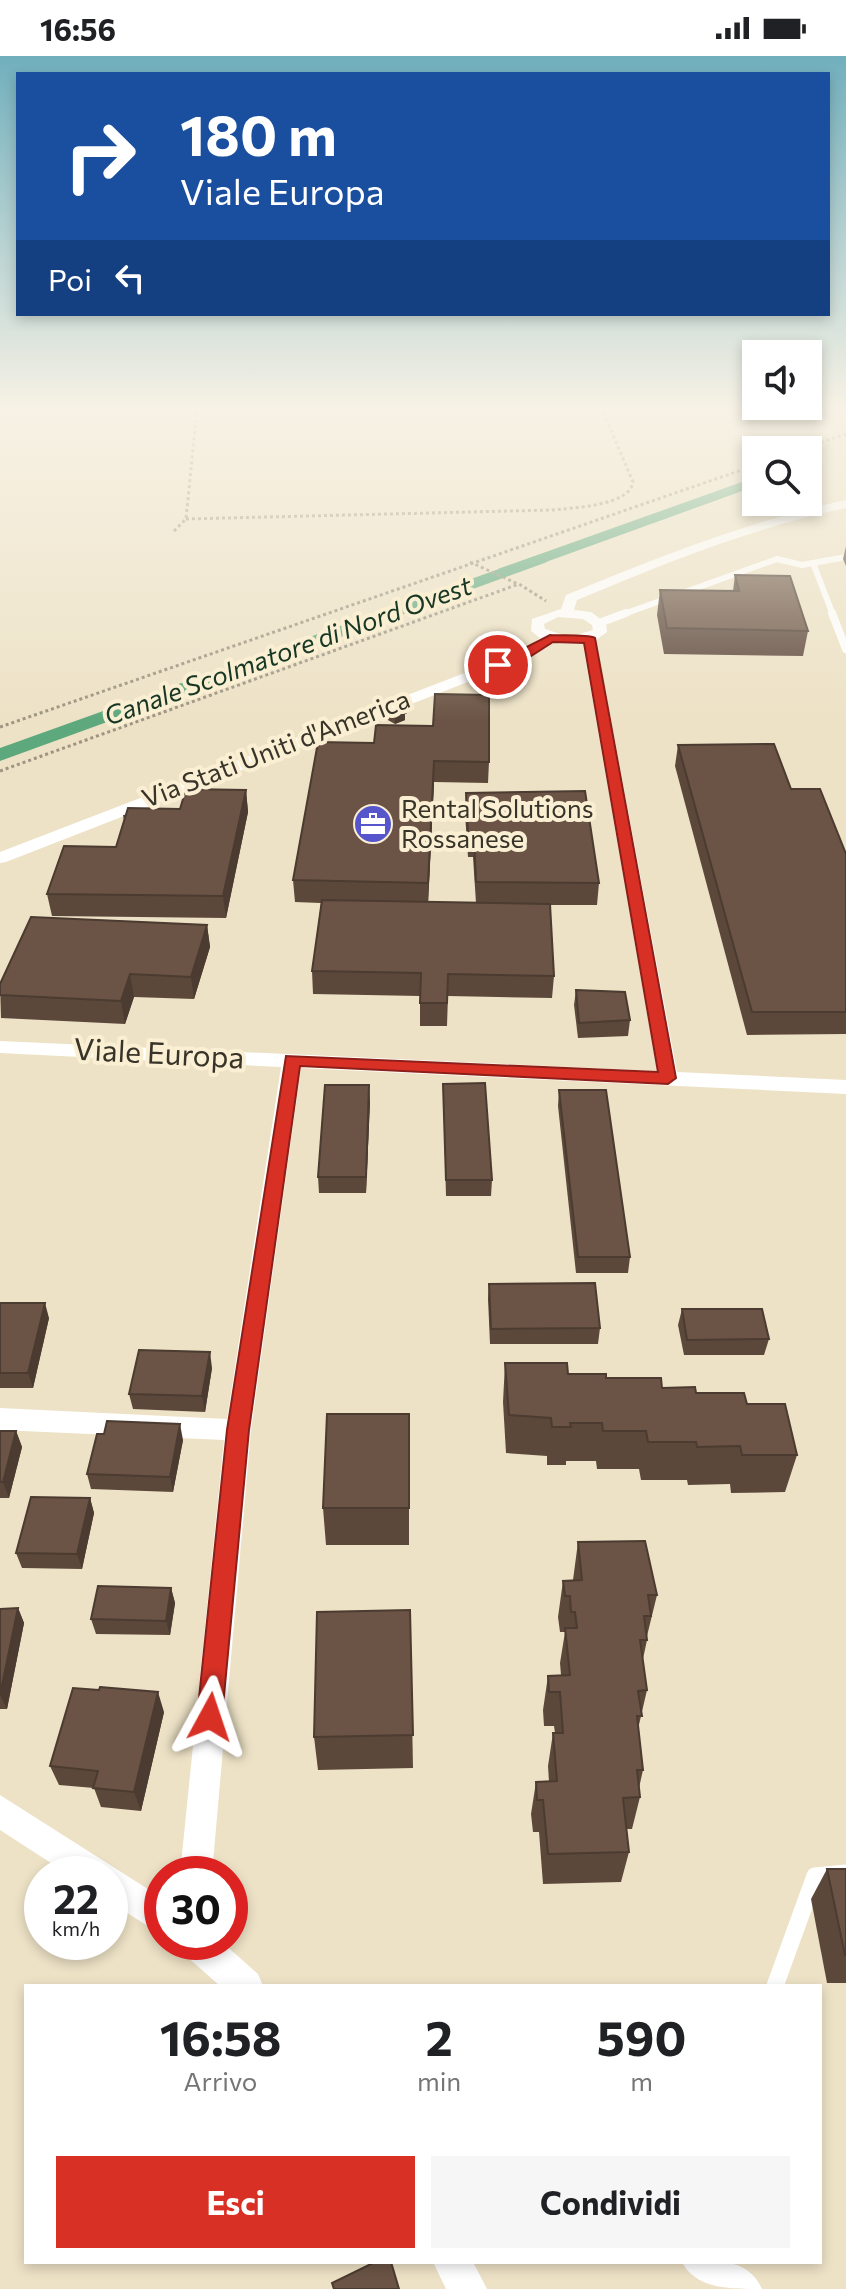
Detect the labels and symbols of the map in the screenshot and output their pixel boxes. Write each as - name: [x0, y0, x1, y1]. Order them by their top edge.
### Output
- water label: Canale Scolmatore di Nord Ovest: [100, 568, 477, 731]
- pin: [464, 631, 532, 699]
- street label: Via Stati Uniti d'America: [137, 682, 414, 813]
- place label: Rental Solutions Rossanese: [401, 792, 594, 853]
- office icon: Rental Solutions Rossanese: [352, 803, 394, 845]
- street label: Viale Europa: [73, 1029, 245, 1074]
- position arrow: [168, 1675, 252, 1759]
- speed limit sign: 30: [144, 1856, 248, 1960]

